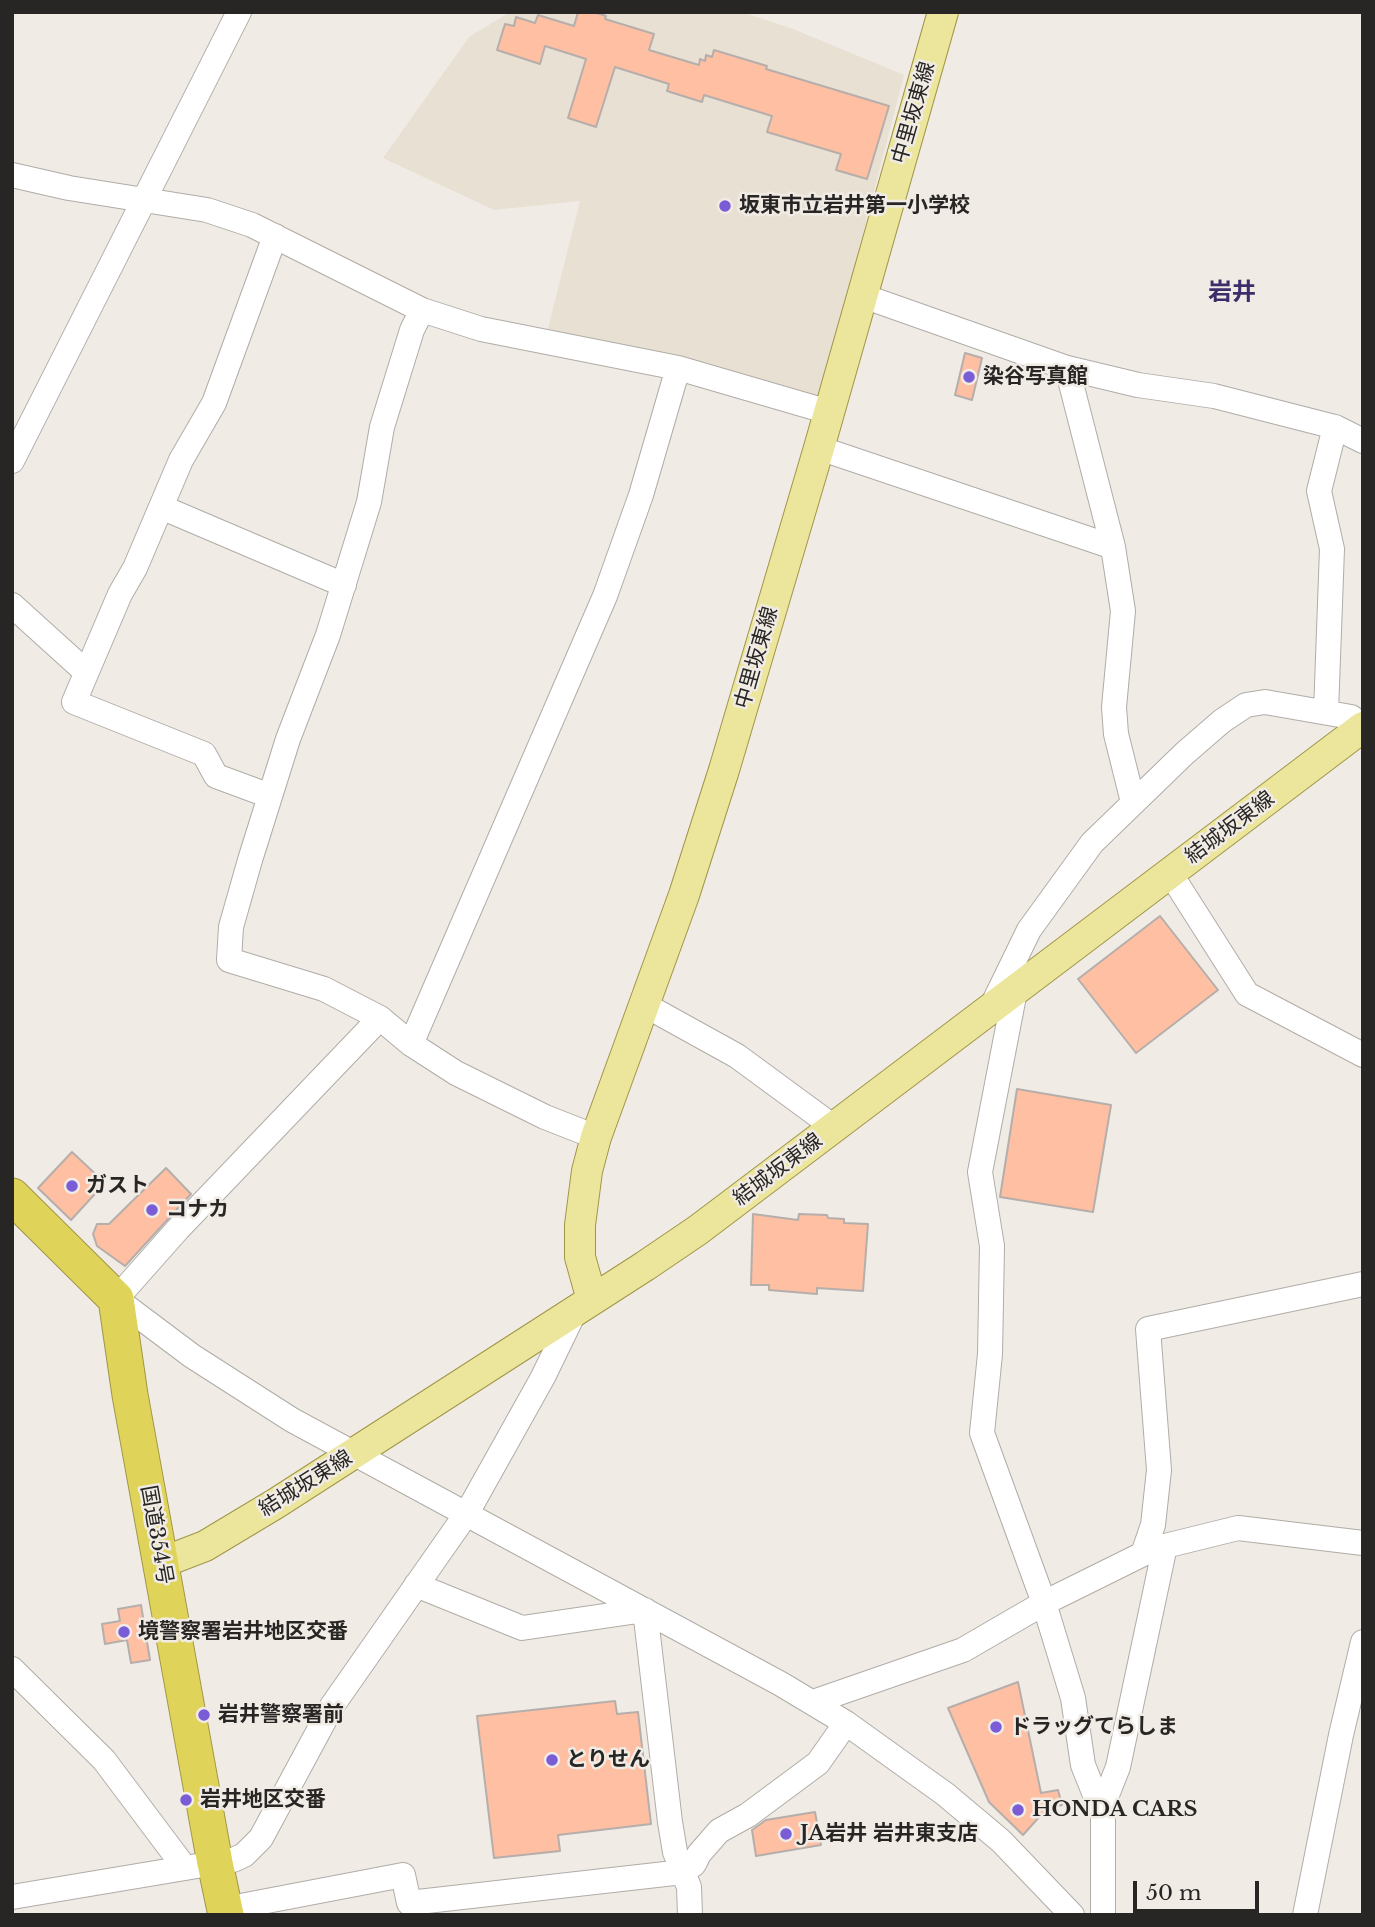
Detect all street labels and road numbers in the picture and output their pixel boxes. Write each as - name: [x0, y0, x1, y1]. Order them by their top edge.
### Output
- street label: 中里坂東線: [887, 59, 941, 167]
- street label: 中里坂東線: [730, 604, 784, 712]
- street label: 結城坂東線: [1180, 786, 1280, 870]
- street label: 結城坂東線: [728, 1128, 828, 1212]
- street label: 結城坂東線: [255, 1445, 357, 1523]
- street label: 国道354号: [135, 1483, 177, 1587]

